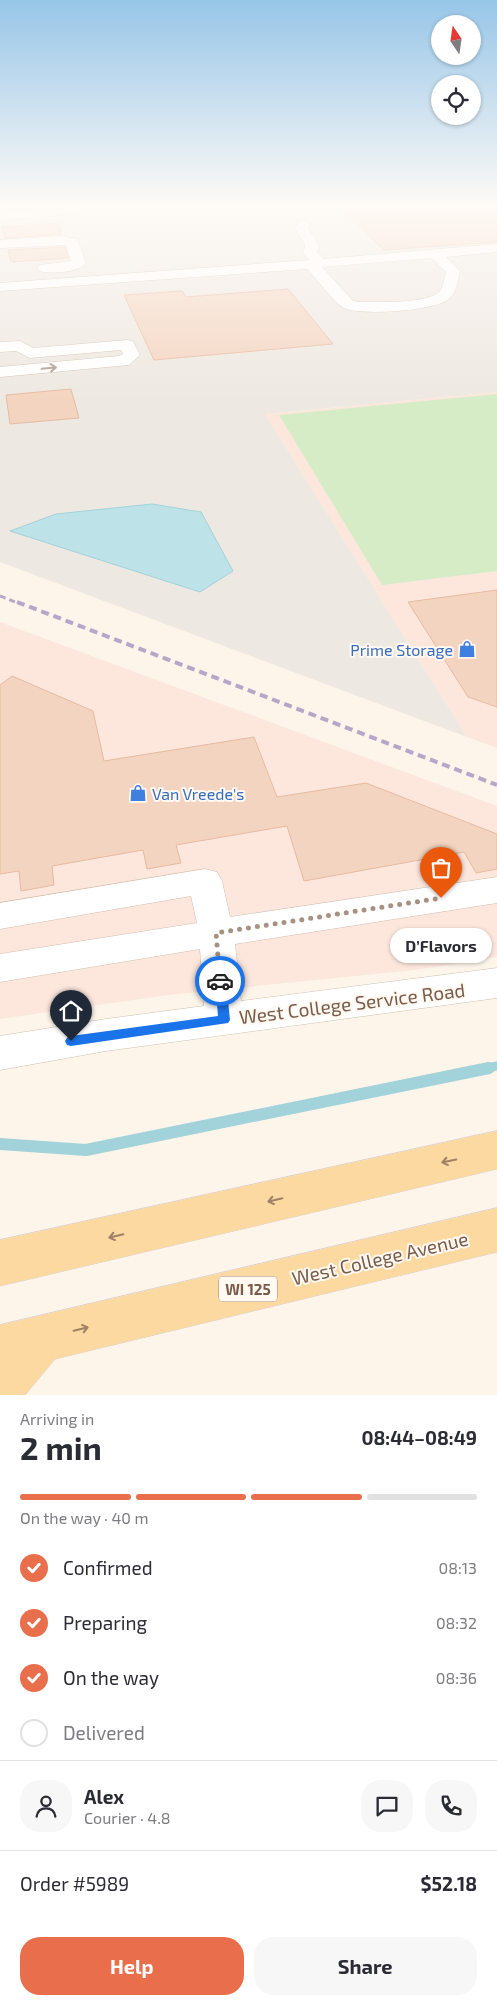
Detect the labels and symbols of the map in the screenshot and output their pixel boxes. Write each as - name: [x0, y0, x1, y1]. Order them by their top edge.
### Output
- north arrow: [431, 15, 481, 65]
- one-way arrow: [40, 363, 56, 372]
- shop icon: Prime Storage: [457, 639, 477, 659]
- place label: Prime Storage: [350, 640, 453, 659]
- shop icon: Van Vreede's: [128, 783, 148, 803]
- place label: Van Vreede's: [152, 784, 244, 803]
- pin: [420, 847, 462, 898]
- callout: D’Flavors: [390, 928, 492, 963]
- courier: [195, 956, 245, 1006]
- street label: West College Service Road: [238, 978, 466, 1028]
- pin: [50, 990, 92, 1041]
- one-way arrow: [442, 1157, 458, 1166]
- one-way arrow: [267, 1196, 283, 1205]
- street label: West College Avenue: [290, 1227, 470, 1289]
- one-way arrow: [109, 1232, 125, 1241]
- road number: WI 125: [219, 1276, 277, 1302]
- one-way arrow: [73, 1324, 89, 1333]

